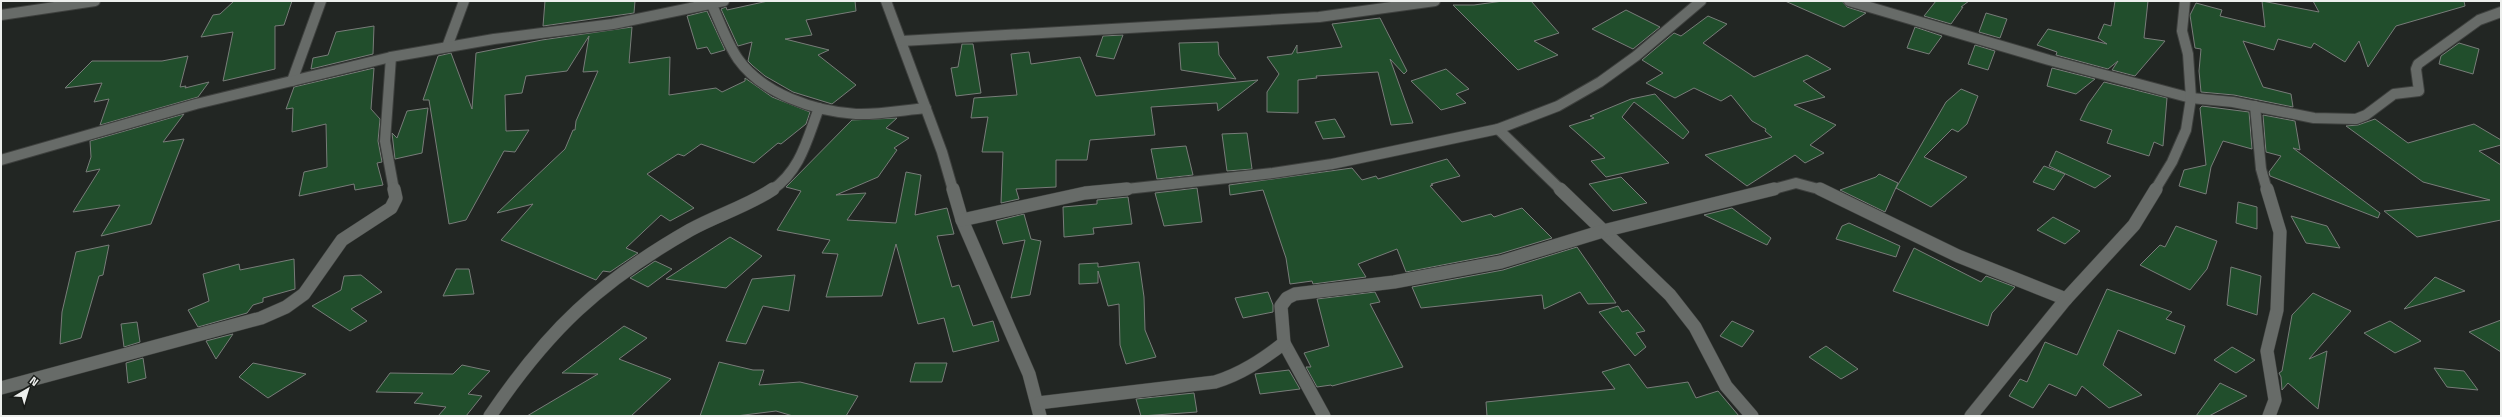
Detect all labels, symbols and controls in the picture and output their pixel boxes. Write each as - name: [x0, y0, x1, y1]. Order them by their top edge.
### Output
- north arrow: [8, 369, 48, 409]
- text: N: [26, 372, 42, 390]

